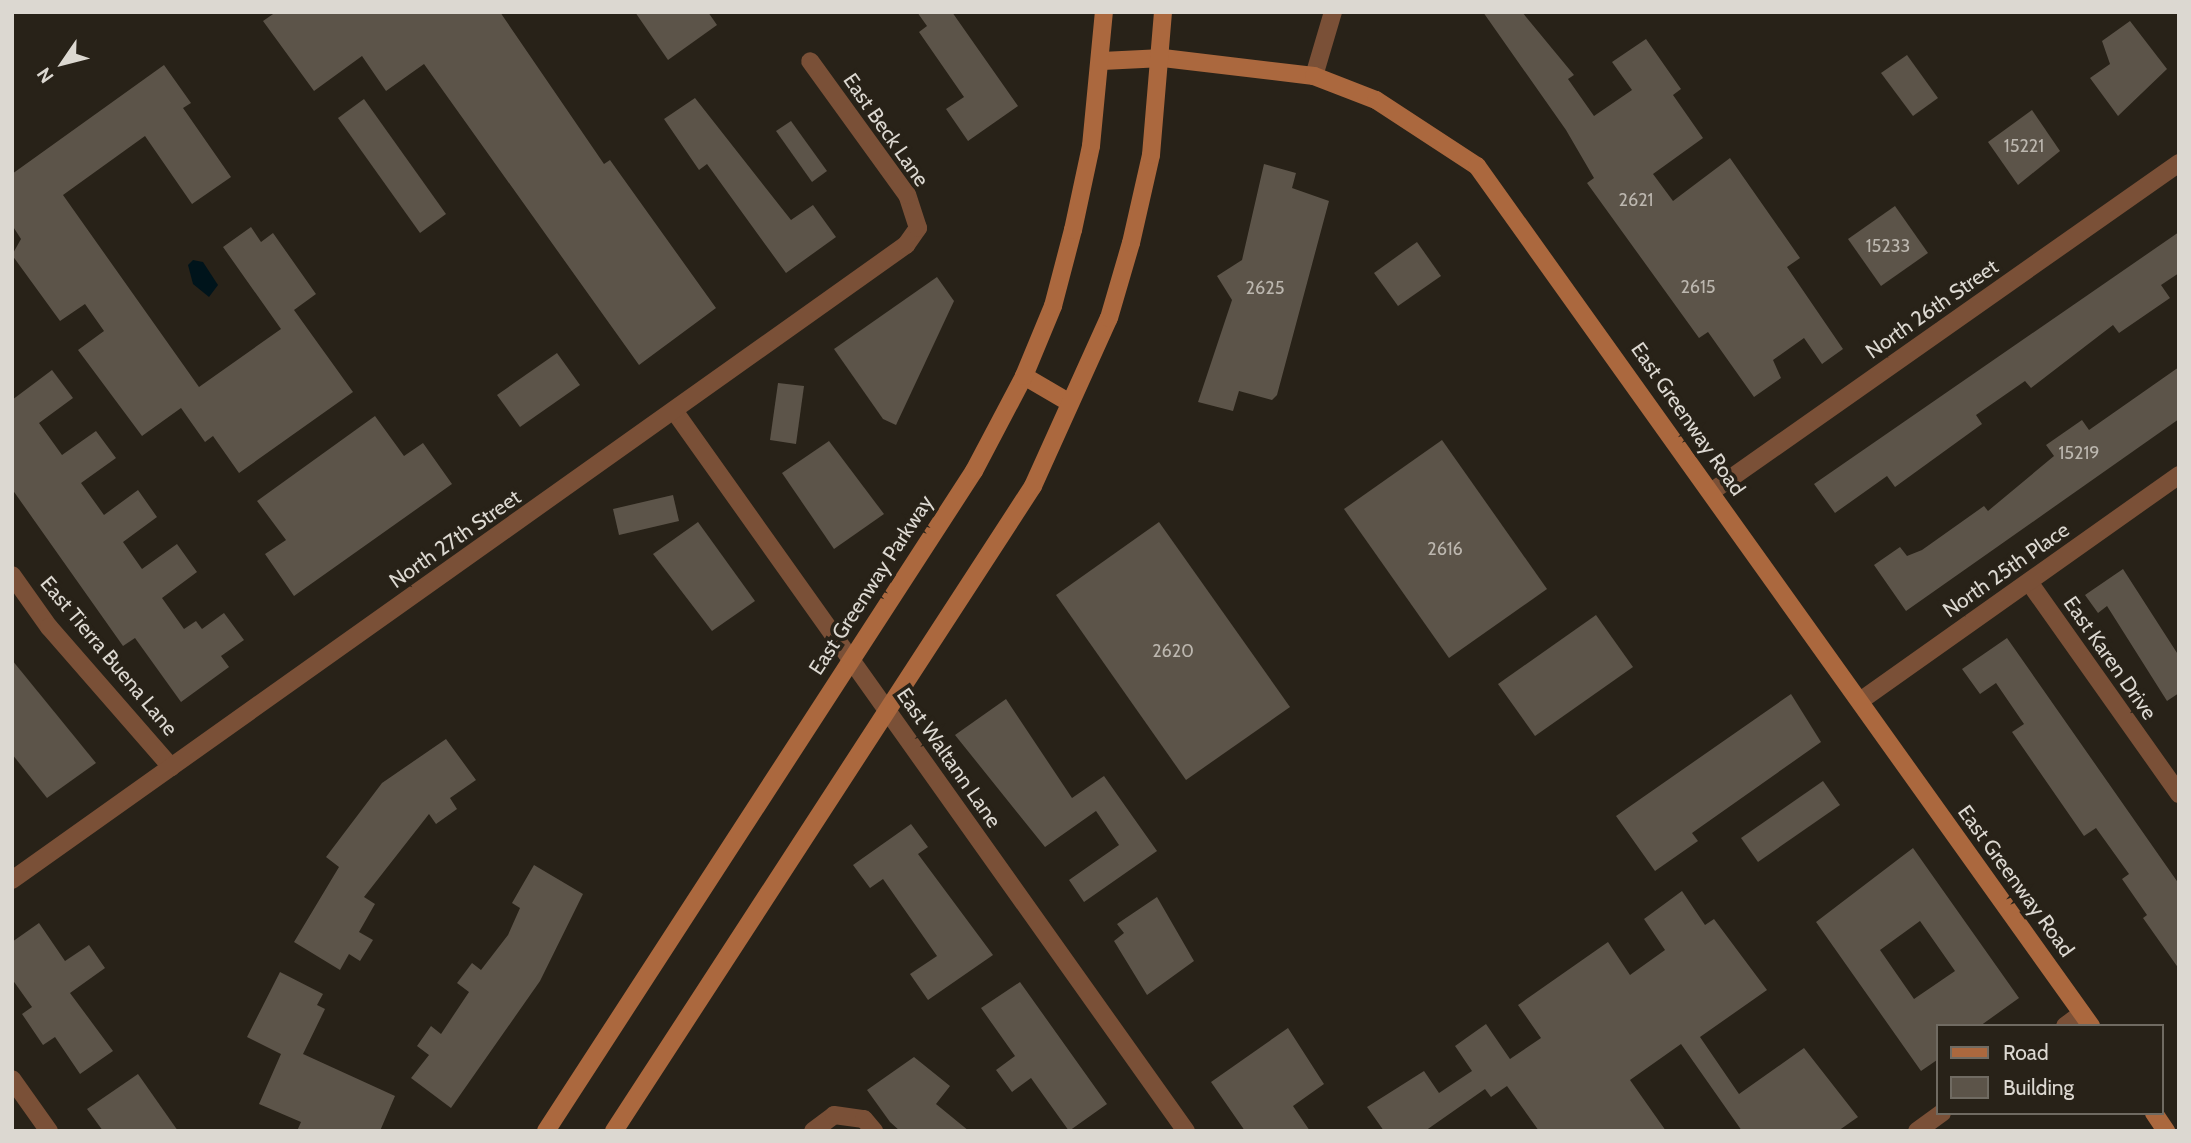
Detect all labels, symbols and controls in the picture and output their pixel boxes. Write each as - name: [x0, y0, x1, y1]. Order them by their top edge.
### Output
- north arrow: [28, 28, 98, 98]
- text: N: [32, 63, 59, 87]
- street label: East Beck Lane: [838, 69, 934, 191]
- house number: 15221: [2004, 135, 2044, 157]
- house number: 2621: [1619, 189, 1653, 211]
- house number: 15233: [1866, 235, 1910, 257]
- street label: North 26th Street: [1861, 254, 2003, 364]
- house number: 2615: [1680, 276, 1716, 298]
- house number: 2625: [1246, 277, 1284, 299]
- street label: East Greenway Road: [1626, 338, 1750, 500]
- house number: 15219: [2058, 442, 2100, 464]
- street label: North 27th Street: [384, 484, 526, 594]
- street label: East Greenway Parkway: [804, 490, 938, 680]
- street label: North 25th Place: [1938, 517, 2074, 623]
- house number: 2616: [1427, 538, 1463, 560]
- street label: East Tierra Buena Lane: [35, 571, 183, 741]
- street label: East Karen Drive: [2058, 591, 2162, 725]
- house number: 2620: [1152, 640, 1194, 662]
- street label: East Waltann Lane: [891, 683, 1007, 833]
- street label: East Greenway Road: [1953, 800, 2079, 962]
- legend: [1936, 1024, 2163, 1115]
- text: Road: [2003, 1040, 2049, 1065]
- text: Building: [2003, 1075, 2074, 1100]

